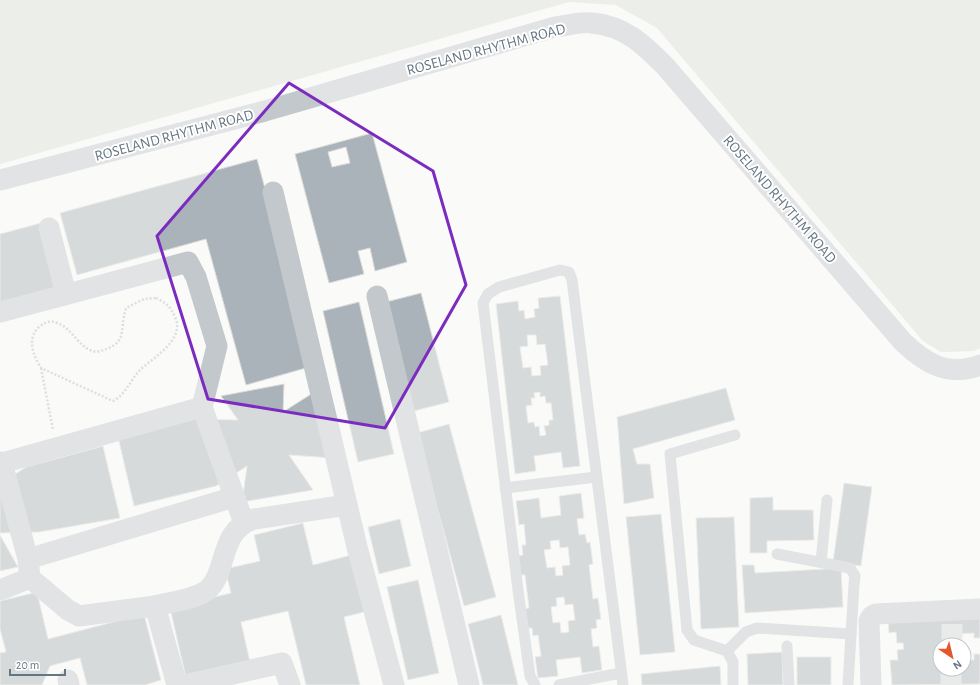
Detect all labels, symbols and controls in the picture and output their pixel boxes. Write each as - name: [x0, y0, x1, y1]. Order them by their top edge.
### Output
- street label: ROSELAND RHYTHM ROAD: [405, 21, 567, 78]
- street label: ROSELAND RHYTHM ROAD: [93, 107, 255, 164]
- street label: ROSELAND RHYTHM ROAD: [720, 133, 839, 266]
- north arrow: [932, 637, 972, 677]
- scale bar: [10, 651, 65, 677]
- text: N: [951, 658, 964, 671]
- text: 20 m: [16, 659, 39, 671]

